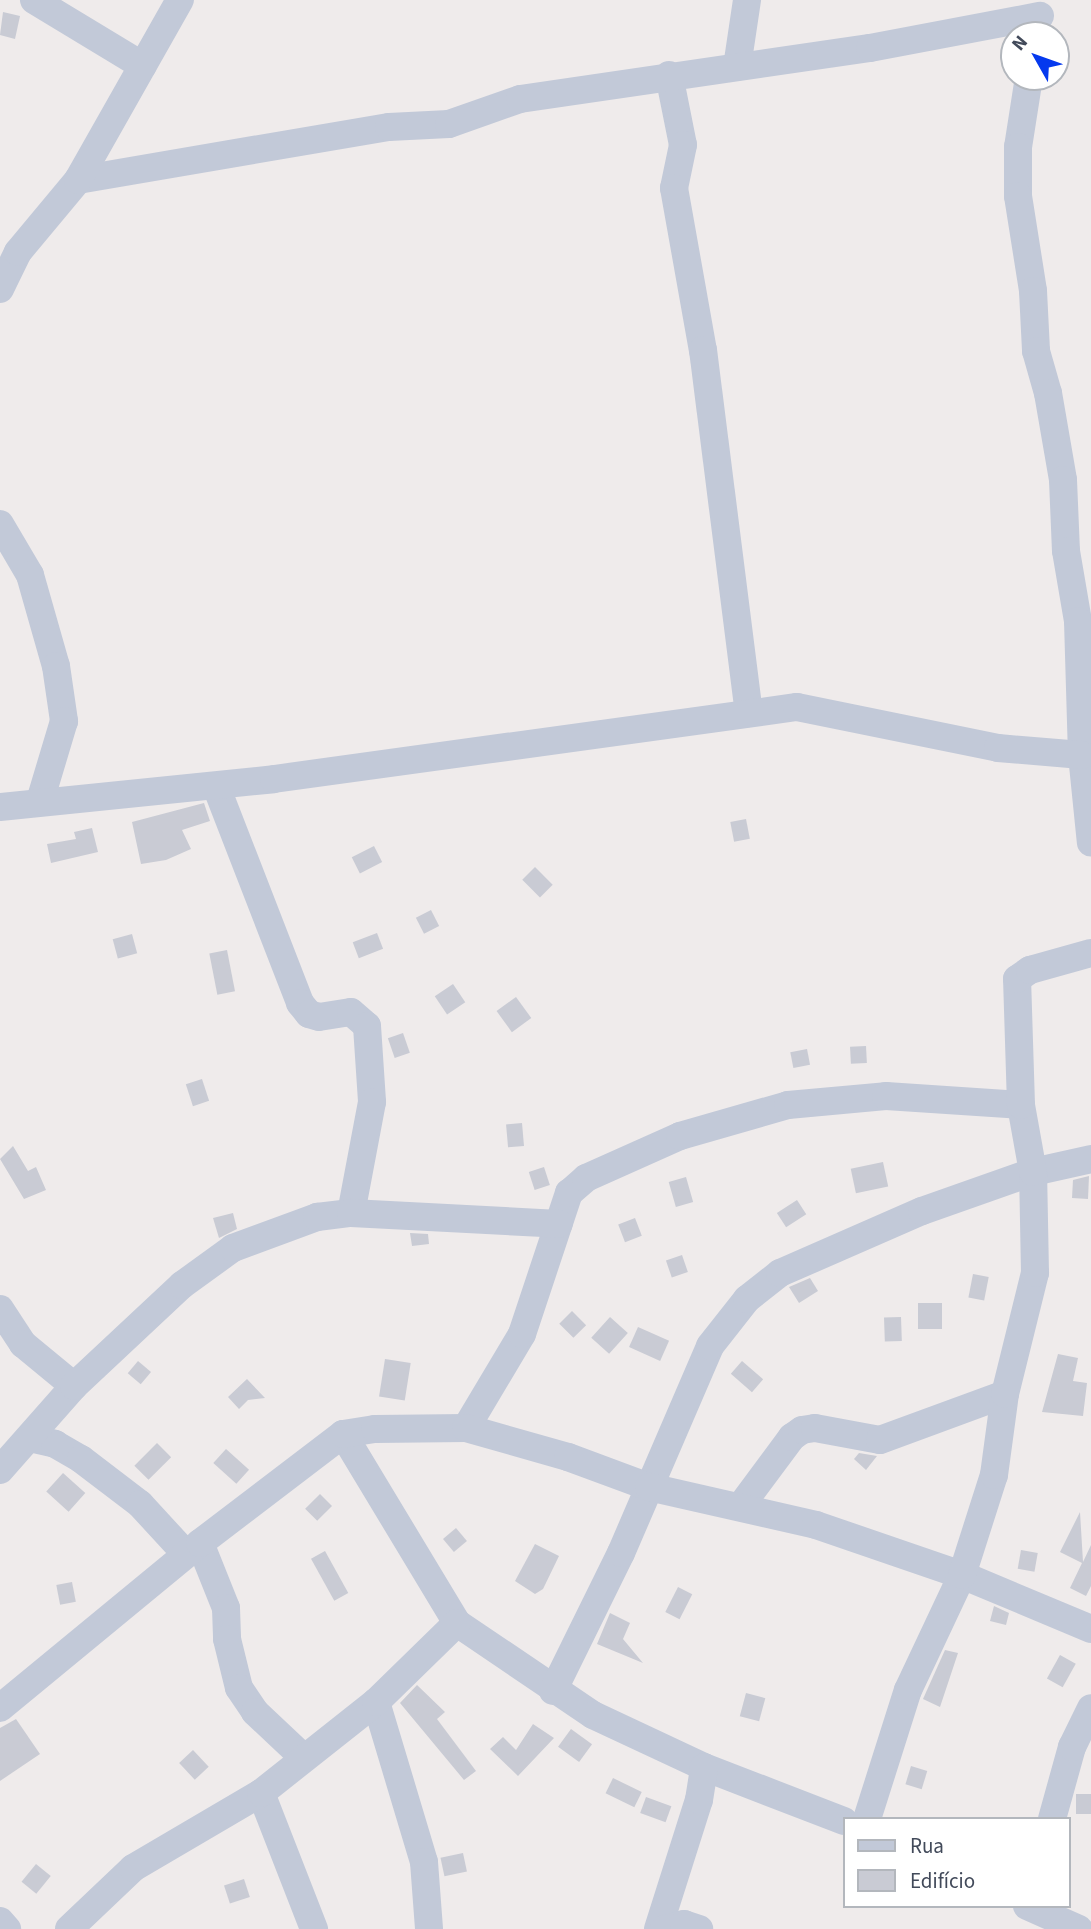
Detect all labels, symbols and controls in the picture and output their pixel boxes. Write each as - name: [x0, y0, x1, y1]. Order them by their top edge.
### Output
- north arrow: [1000, 21, 1070, 91]
- text: N: [1006, 30, 1034, 57]
- legend: [842, 1817, 1070, 1908]
- text: Rua: [910, 1831, 944, 1861]
- text: Edifício: [910, 1866, 975, 1896]

